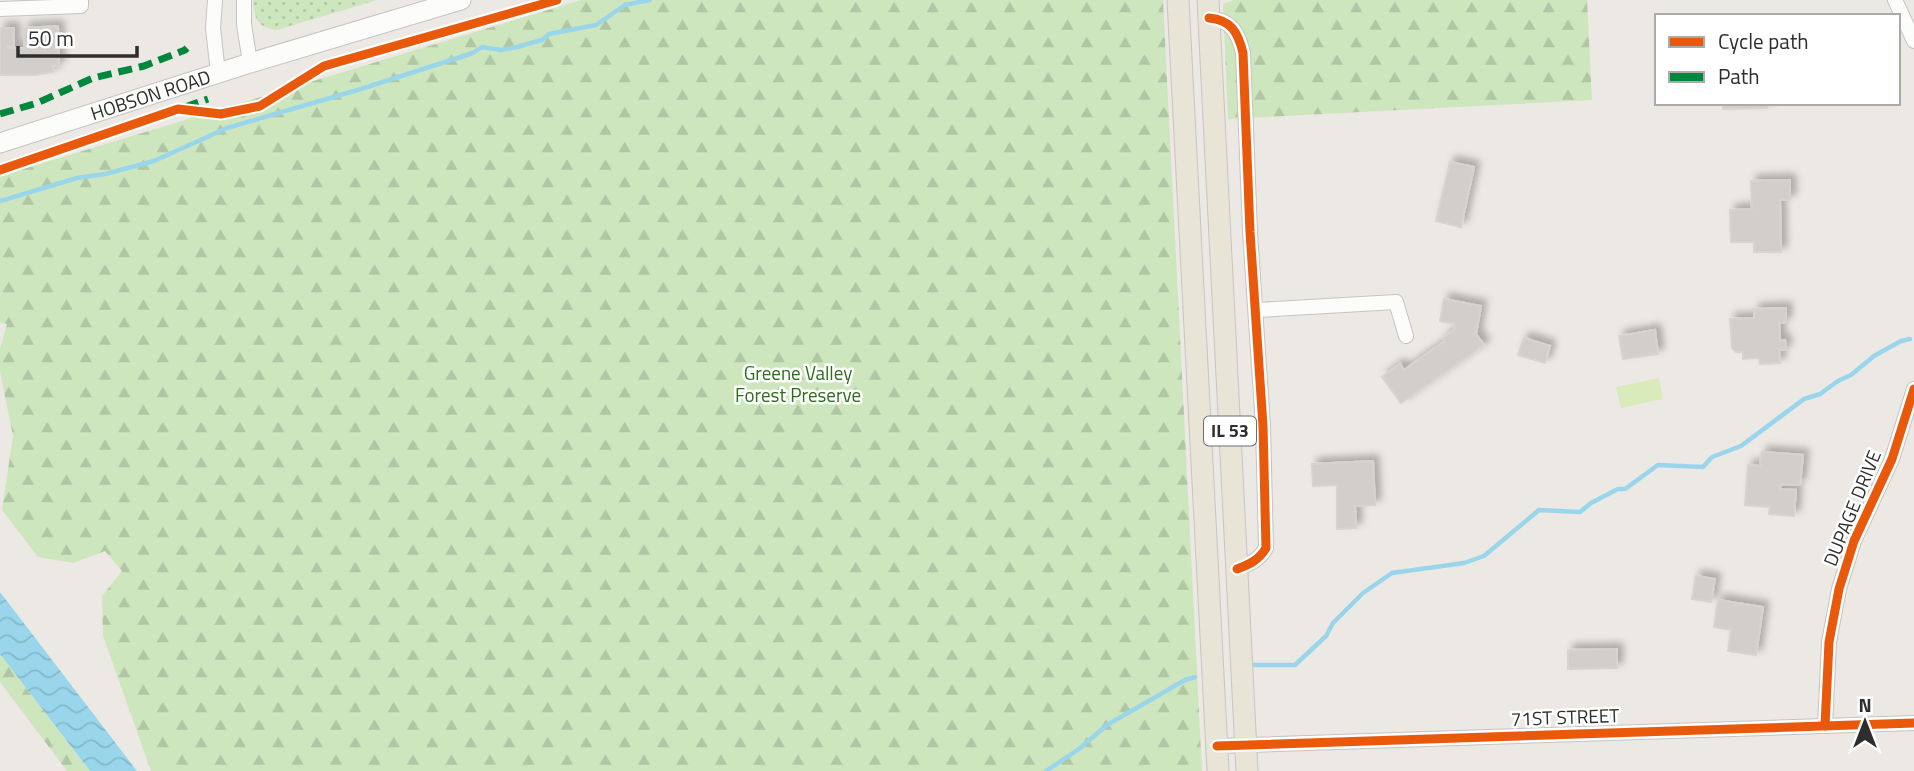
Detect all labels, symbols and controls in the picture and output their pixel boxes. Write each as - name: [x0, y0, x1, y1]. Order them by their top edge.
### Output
- scale bar: [18, 14, 136, 58]
- legend: [1655, 14, 1900, 105]
- text: 50 m: [28, 22, 74, 54]
- text: Cycle path: [1718, 25, 1809, 57]
- text: Path: [1718, 60, 1760, 92]
- street label: HOBSON ROAD: [87, 62, 214, 127]
- park label: Greene Valley Forest Preserve: [735, 358, 861, 409]
- road number: IL 53: [1204, 416, 1256, 446]
- street label: DUPAGE DRIVE: [1815, 445, 1888, 570]
- north arrow: [1830, 687, 1900, 757]
- text: N: [1858, 690, 1872, 719]
- street label: 71ST STREET: [1510, 700, 1620, 733]

